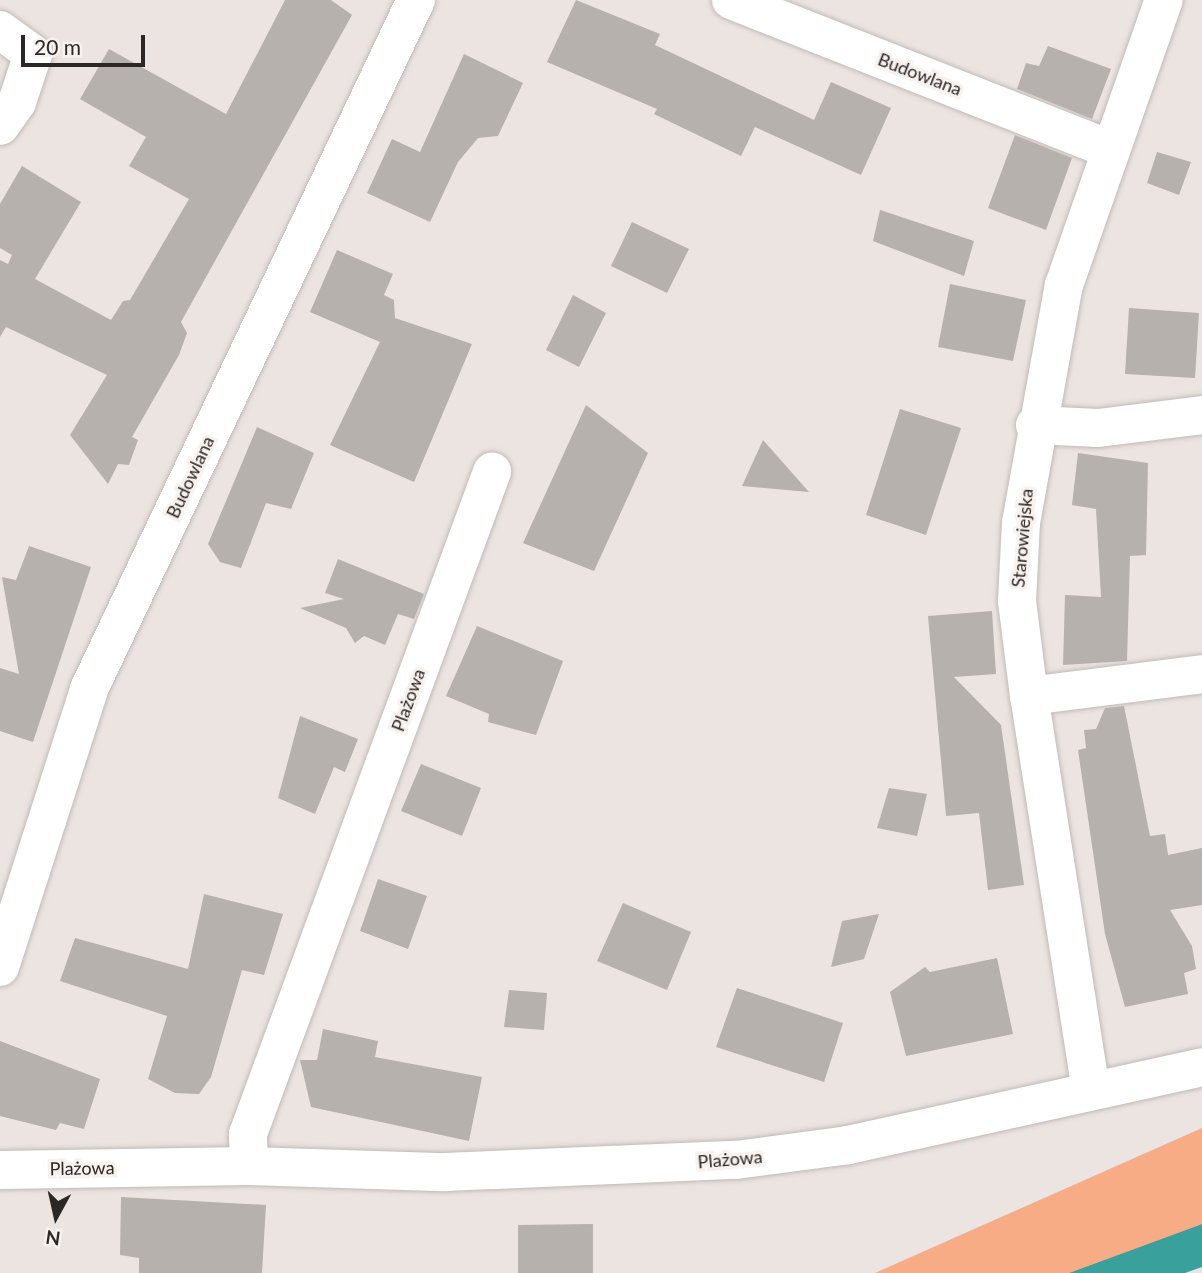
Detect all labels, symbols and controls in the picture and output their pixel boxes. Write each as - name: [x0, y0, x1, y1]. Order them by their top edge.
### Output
- scale bar: [24, 21, 149, 65]
- text: 20 m: [34, 34, 81, 59]
- street label: Budowlana: [875, 48, 965, 100]
- street label: Budowlana: [162, 433, 218, 521]
- street label: Starowiejska: [1007, 488, 1037, 588]
- street label: Plażowa: [387, 666, 429, 734]
- street label: Plażowa: [697, 1145, 763, 1173]
- street label: Plażowa: [49, 1157, 115, 1179]
- north arrow: [21, 1182, 91, 1252]
- text: N: [44, 1226, 62, 1251]

